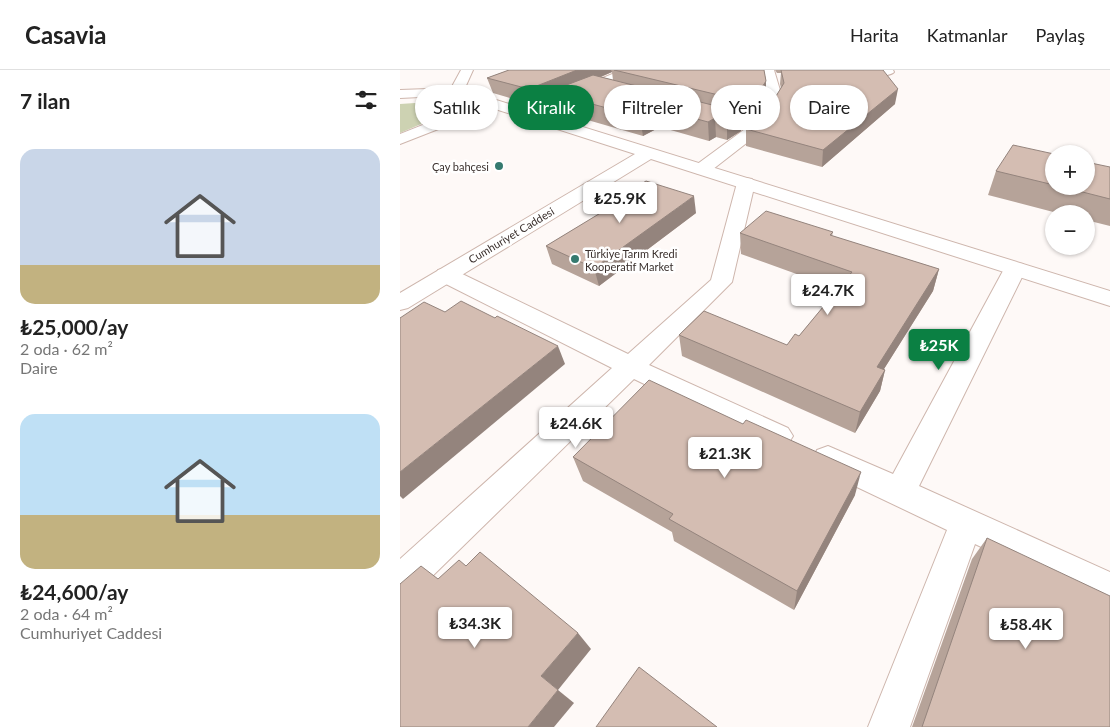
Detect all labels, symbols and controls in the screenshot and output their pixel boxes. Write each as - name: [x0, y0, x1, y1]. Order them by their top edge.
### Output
- text: Casavia: [25, 20, 106, 49]
- text: Harita: [850, 24, 899, 46]
- text: Katmanlar: [927, 24, 1007, 46]
- text: Paylaş: [1035, 24, 1085, 46]
- chip: Satılık: [415, 85, 498, 130]
- chip: Kiralık: [508, 85, 594, 130]
- chip: Filtreler: [604, 85, 701, 130]
- chip: Yeni: [711, 85, 780, 130]
- chip: Daire: [790, 85, 868, 130]
- icon: filters: [352, 86, 380, 114]
- text: 7 ilan: [20, 88, 70, 113]
- map controls: [1045, 145, 1095, 255]
- button: +: [1045, 145, 1095, 195]
- place label: Çay bahçesi: [432, 160, 489, 173]
- marker: Çay bahçesi: [493, 160, 505, 172]
- icon: home: [155, 181, 245, 271]
- pin: ₺25.9K: [579, 182, 661, 224]
- text: ₺25.9K: [594, 188, 646, 207]
- street label: Cumhuriyet Caddesi: [466, 204, 557, 266]
- button: −: [1045, 205, 1095, 255]
- place label: Türkiye Tarım Kredi Kooperatif Market: [585, 247, 678, 273]
- marker: Türkiye Tarım Kredi Kooperatif Market: [569, 253, 581, 265]
- pin: ₺24.7K: [787, 274, 869, 316]
- text: ₺24.7K: [802, 280, 854, 299]
- text: ₺25,000/ay: [20, 314, 128, 339]
- pin: ₺25K: [909, 328, 969, 371]
- text: ₺25K: [920, 335, 958, 354]
- text: 2 oda · 62 m²: [20, 339, 113, 358]
- text: Daire: [20, 358, 58, 377]
- pin: ₺24.6K: [535, 406, 617, 449]
- text: ₺24.6K: [550, 413, 602, 432]
- pin: ₺21.3K: [684, 436, 766, 479]
- text: ₺21.3K: [699, 443, 751, 462]
- icon: home: [155, 446, 245, 536]
- text: ₺24,600/ay: [20, 579, 128, 604]
- text: 2 oda · 64 m²: [20, 604, 113, 623]
- pin: ₺34.3K: [434, 606, 516, 649]
- pin: ₺58.4K: [985, 608, 1067, 650]
- text: ₺34.3K: [449, 613, 501, 632]
- text: ₺58.4K: [1000, 614, 1052, 633]
- text: Cumhuriyet Caddesi: [20, 623, 162, 642]

